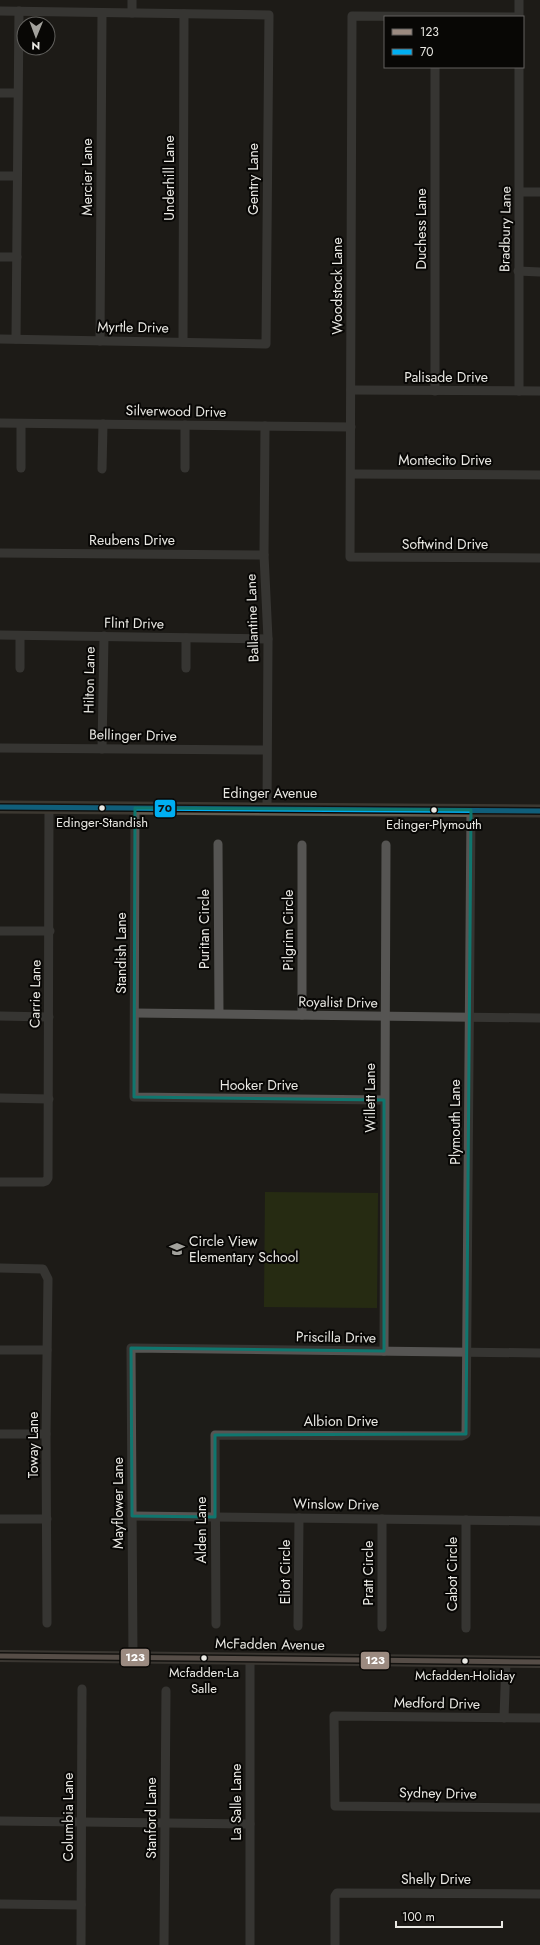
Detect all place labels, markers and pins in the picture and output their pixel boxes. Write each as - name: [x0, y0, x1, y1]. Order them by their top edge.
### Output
- marker: Edinger-Standish: [97, 803, 107, 813]
- marker: Edinger-Plymouth: [429, 805, 439, 815]
- place label: Edinger-Standish: [56, 813, 148, 832]
- place label: Edinger-Plymouth: [386, 815, 482, 834]
- place label: Circle View Elementary School: [189, 1231, 299, 1267]
- school or university icon: Circle View Elementary School: [168, 1240, 186, 1258]
- marker: Mcfadden-La Salle: [199, 1653, 209, 1663]
- marker: Mcfadden-Holiday: [460, 1656, 470, 1666]
- place label: Mcfadden-La Salle: [169, 1663, 239, 1698]
- place label: Mcfadden-Holiday: [415, 1666, 515, 1685]

